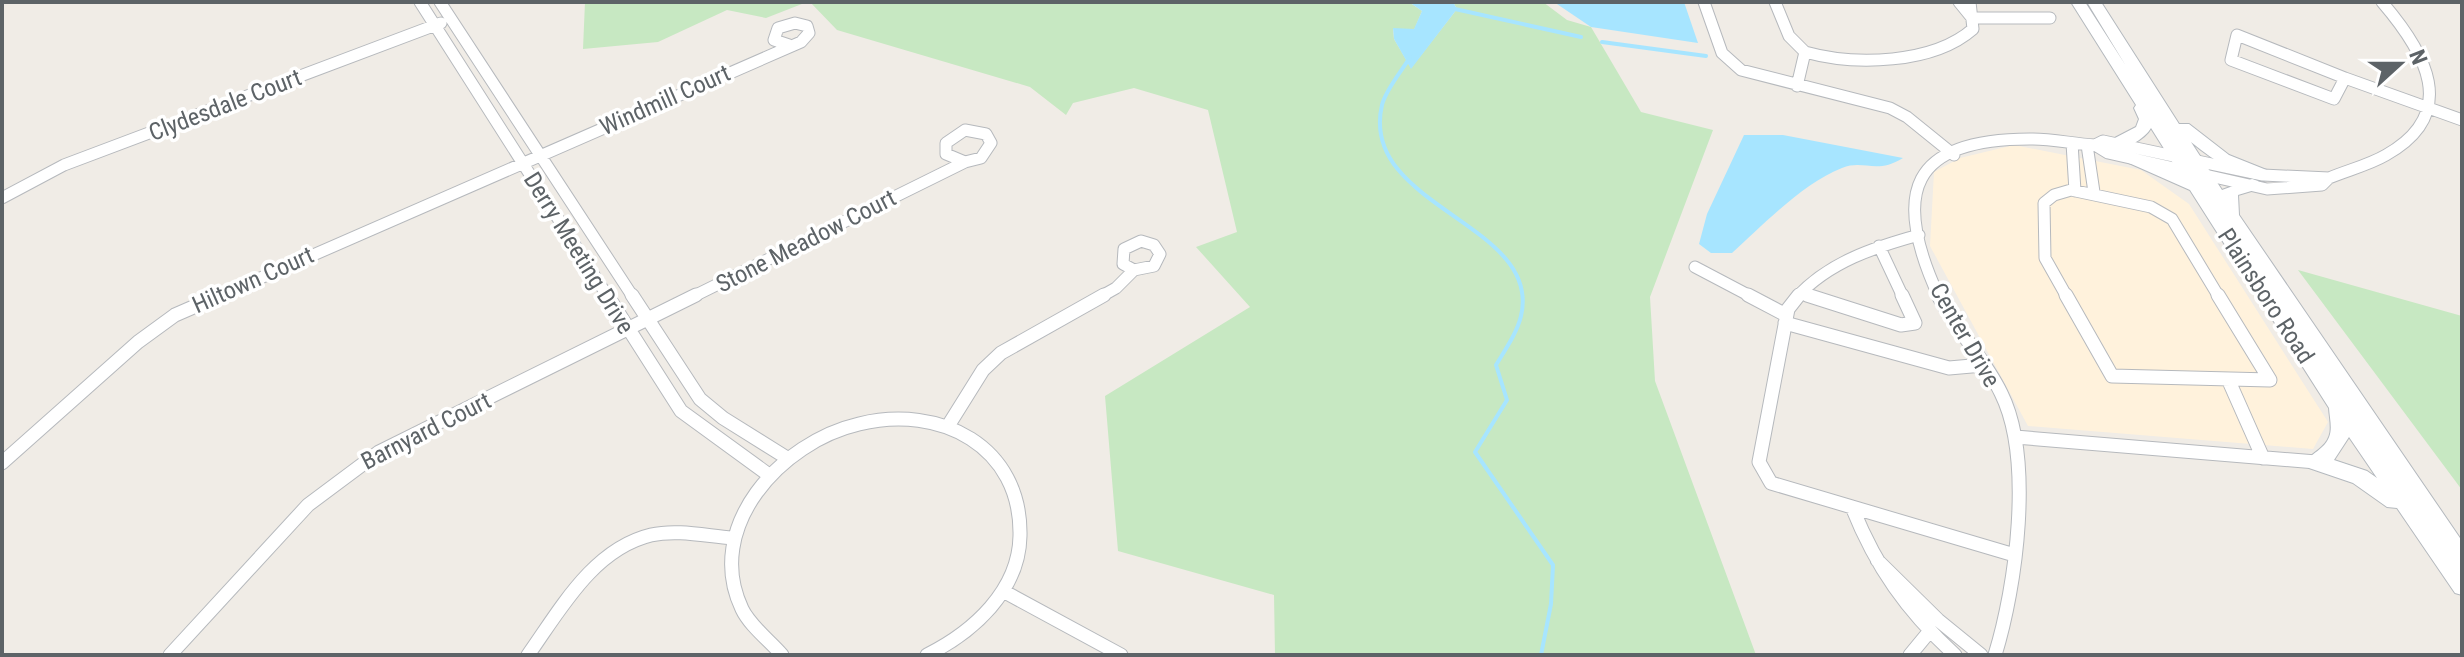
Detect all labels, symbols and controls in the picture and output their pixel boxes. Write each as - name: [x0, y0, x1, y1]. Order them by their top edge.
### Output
- north arrow: [2360, 24, 2440, 104]
- text: N: [2404, 46, 2432, 68]
- street label: Windmill Court: [596, 59, 734, 141]
- street label: Clydesdale Court: [145, 63, 305, 147]
- street label: Derry Meeting Drive: [518, 167, 640, 339]
- street label: Stone Meadow Court: [711, 184, 901, 298]
- street label: Plainsboro Road: [2212, 223, 2320, 369]
- street label: Hiltown Court: [188, 241, 318, 319]
- street label: Center Drive: [1924, 278, 2006, 392]
- street label: Barnyard Court: [357, 386, 495, 476]

